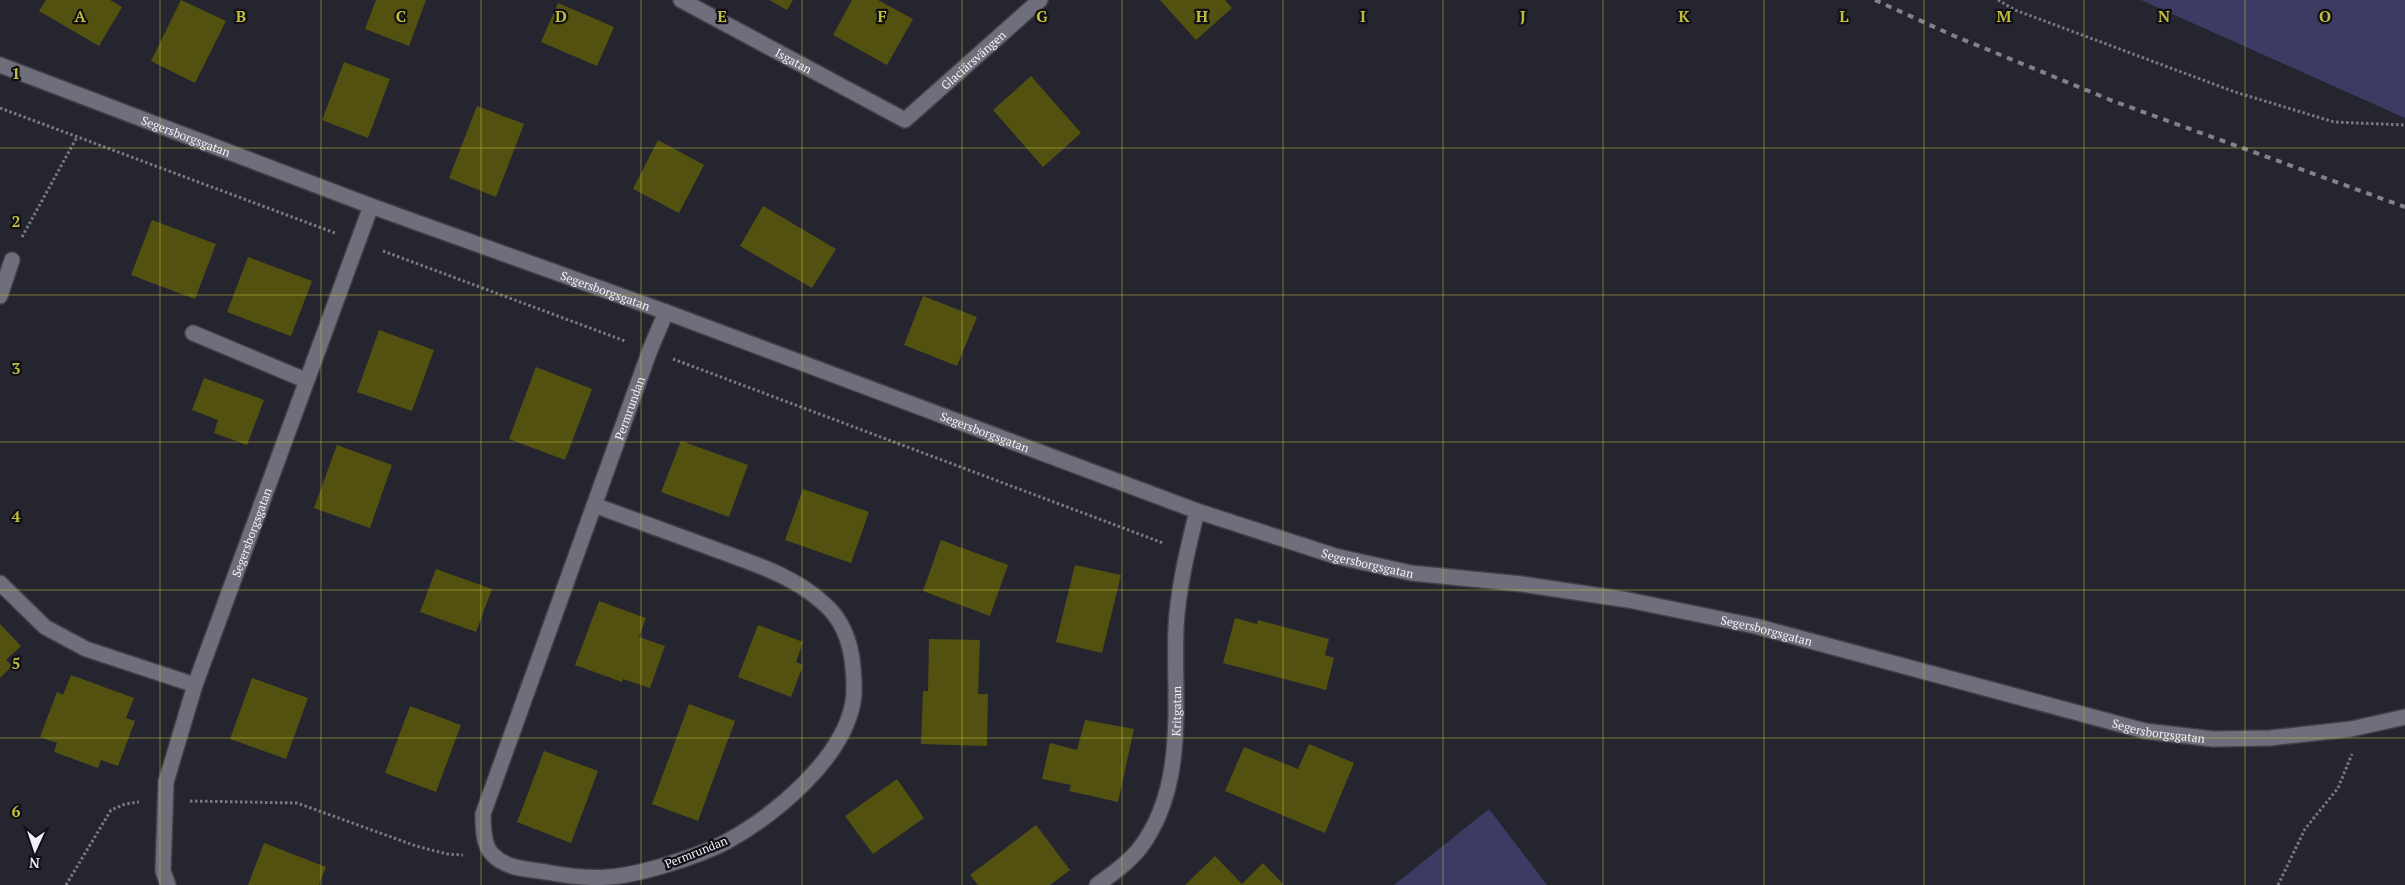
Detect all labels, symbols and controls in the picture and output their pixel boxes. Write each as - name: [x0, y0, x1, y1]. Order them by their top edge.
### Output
- text: A: [74, 5, 86, 27]
- text: B: [236, 5, 246, 27]
- text: C: [396, 5, 406, 27]
- text: D: [555, 5, 567, 27]
- text: E: [717, 5, 727, 27]
- text: F: [877, 5, 887, 27]
- text: G: [1036, 5, 1048, 27]
- text: H: [1196, 5, 1208, 27]
- text: I: [1360, 5, 1366, 27]
- text: J: [1520, 5, 1526, 27]
- text: K: [1678, 5, 1690, 27]
- text: L: [1839, 5, 1849, 27]
- text: M: [1997, 5, 2012, 27]
- text: N: [2158, 5, 2170, 27]
- text: O: [2319, 5, 2331, 27]
- street label: Glaciärsvängen: [937, 27, 1008, 92]
- street label: Isgatan: [773, 45, 815, 76]
- text: 1: [11, 62, 21, 84]
- street label: Segersborgsgatan: [139, 112, 233, 159]
- text: 2: [11, 210, 21, 232]
- street label: Segersborgsgatan: [559, 267, 652, 313]
- text: 3: [11, 357, 21, 379]
- street label: Permrundan: [611, 374, 647, 442]
- street label: Segersborgsgatan: [938, 408, 1032, 455]
- street label: Segersborgsgatan: [228, 485, 274, 579]
- text: 4: [11, 505, 21, 527]
- street label: Segersborgsgatan: [1320, 545, 1415, 581]
- street label: Segersborgsgatan: [1719, 612, 1814, 649]
- text: 5: [11, 652, 21, 674]
- street label: Kritgatan: [1168, 686, 1184, 737]
- street label: Segersborgsgatan: [2110, 715, 2206, 745]
- text: 6: [11, 800, 21, 822]
- north arrow: [10, 825, 60, 875]
- street label: Permrundan: [662, 833, 730, 871]
- text: N: [28, 854, 40, 873]

